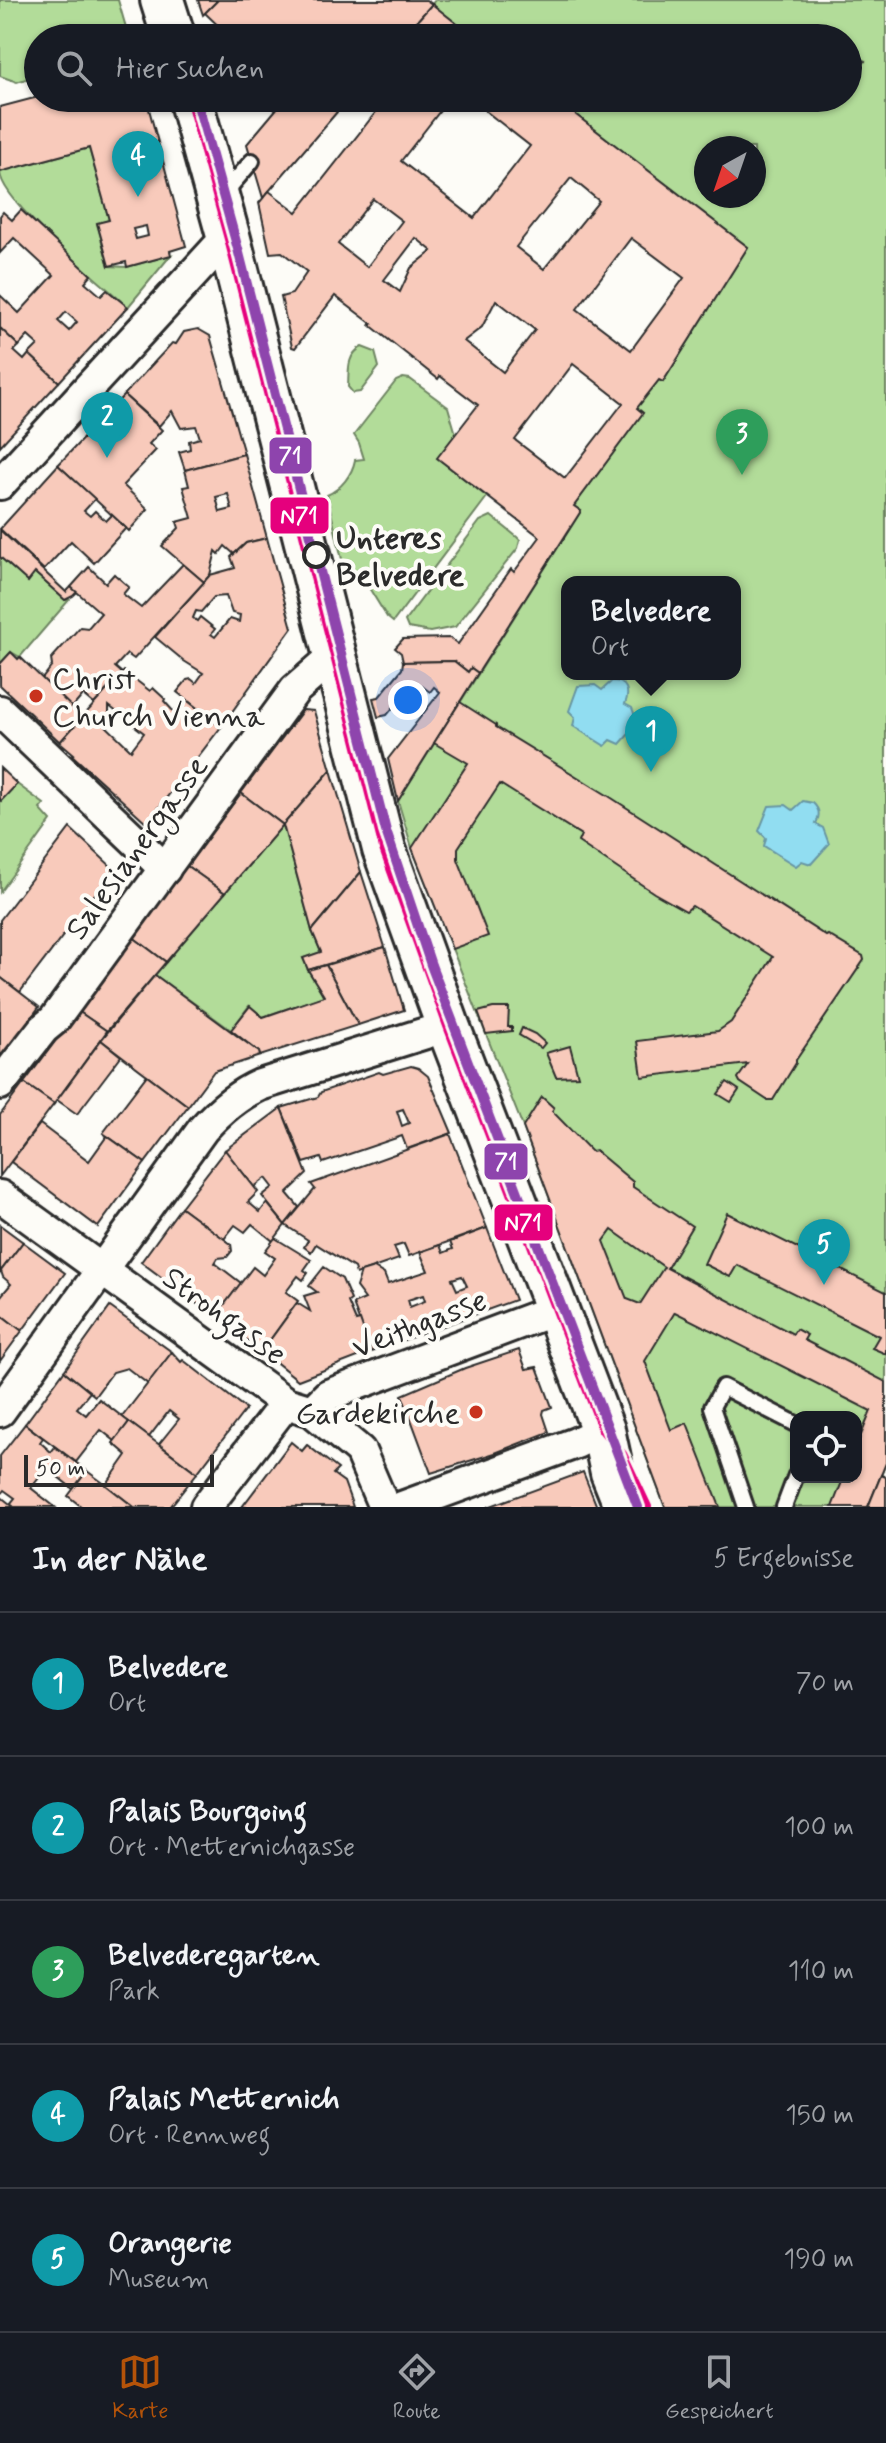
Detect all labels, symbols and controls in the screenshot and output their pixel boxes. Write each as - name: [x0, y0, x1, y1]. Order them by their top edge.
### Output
- search box: [24, 24, 862, 112]
- icon: search: [52, 46, 96, 90]
- text: Hier suchen: [116, 49, 264, 88]
- pin: 4: [112, 131, 164, 197]
- north arrow: [694, 136, 766, 208]
- pin: 2: [81, 392, 133, 458]
- pin: 3: [716, 409, 768, 475]
- line badge: 71: [268, 436, 313, 475]
- text: 71: [279, 443, 301, 471]
- line badge: N71: [269, 496, 330, 535]
- text: N71: [280, 503, 318, 531]
- place label: Unteres Belvedere: [336, 518, 465, 597]
- marker: Unteres Belvedere: [303, 542, 329, 568]
- popup: [561, 576, 741, 680]
- text: Belvedere: [591, 592, 711, 631]
- text: Ort: [591, 631, 629, 665]
- place label: Christ Church Vienna: [52, 659, 265, 738]
- your location: [388, 680, 428, 720]
- marker: Christ Church Vienna: [27, 687, 45, 705]
- pin: 1: [625, 706, 677, 772]
- street label: Salesianergasse: [57, 748, 220, 950]
- line badge: 71: [483, 1142, 529, 1181]
- text: 71: [495, 1149, 517, 1177]
- line badge: N71: [493, 1203, 554, 1242]
- text: N71: [504, 1210, 542, 1238]
- pin: 5: [798, 1219, 850, 1285]
- street label: Strohgasse: [152, 1257, 294, 1378]
- street label: Veithgasse: [346, 1280, 493, 1370]
- place label: Gardekirche: [295, 1393, 460, 1435]
- marker: Gardekirche: [467, 1403, 485, 1421]
- map controls: [790, 1411, 862, 1483]
- button: locate: [790, 1411, 862, 1483]
- scale bar: [24, 1451, 214, 1487]
- text: 50 m: [36, 1455, 85, 1483]
- text: In der Nähe: [32, 1537, 207, 1582]
- text: 5 Ergebnisse: [714, 1542, 854, 1576]
- text: Belvedere: [108, 1648, 228, 1687]
- text: 1: [52, 1667, 64, 1701]
- text: 70 m: [796, 1667, 854, 1701]
- text: Ort: [108, 1687, 146, 1721]
- text: Palais Bourgoing: [108, 1792, 307, 1831]
- text: 2: [52, 1811, 64, 1845]
- text: 100 m: [784, 1811, 854, 1845]
- text: Ort · Metternichgasse: [108, 1831, 355, 1865]
- text: Belvederegarten: [108, 1936, 319, 1975]
- text: 3: [52, 1955, 64, 1989]
- text: 110 m: [788, 1955, 854, 1989]
- text: Park: [108, 1975, 160, 2009]
- text: Palais Metternich: [108, 2080, 340, 2119]
- text: 4: [50, 2099, 66, 2133]
- text: 150 m: [785, 2099, 854, 2133]
- text: Ort · Rennweg: [108, 2119, 270, 2153]
- text: Orangerie: [108, 2224, 232, 2263]
- text: 5: [50, 2243, 66, 2277]
- text: 190 m: [784, 2243, 854, 2277]
- text: Museum: [108, 2263, 209, 2297]
- tab: Karte: [112, 2350, 168, 2426]
- tab: Route: [393, 2350, 441, 2426]
- tab: Gespeichert: [665, 2350, 774, 2426]

